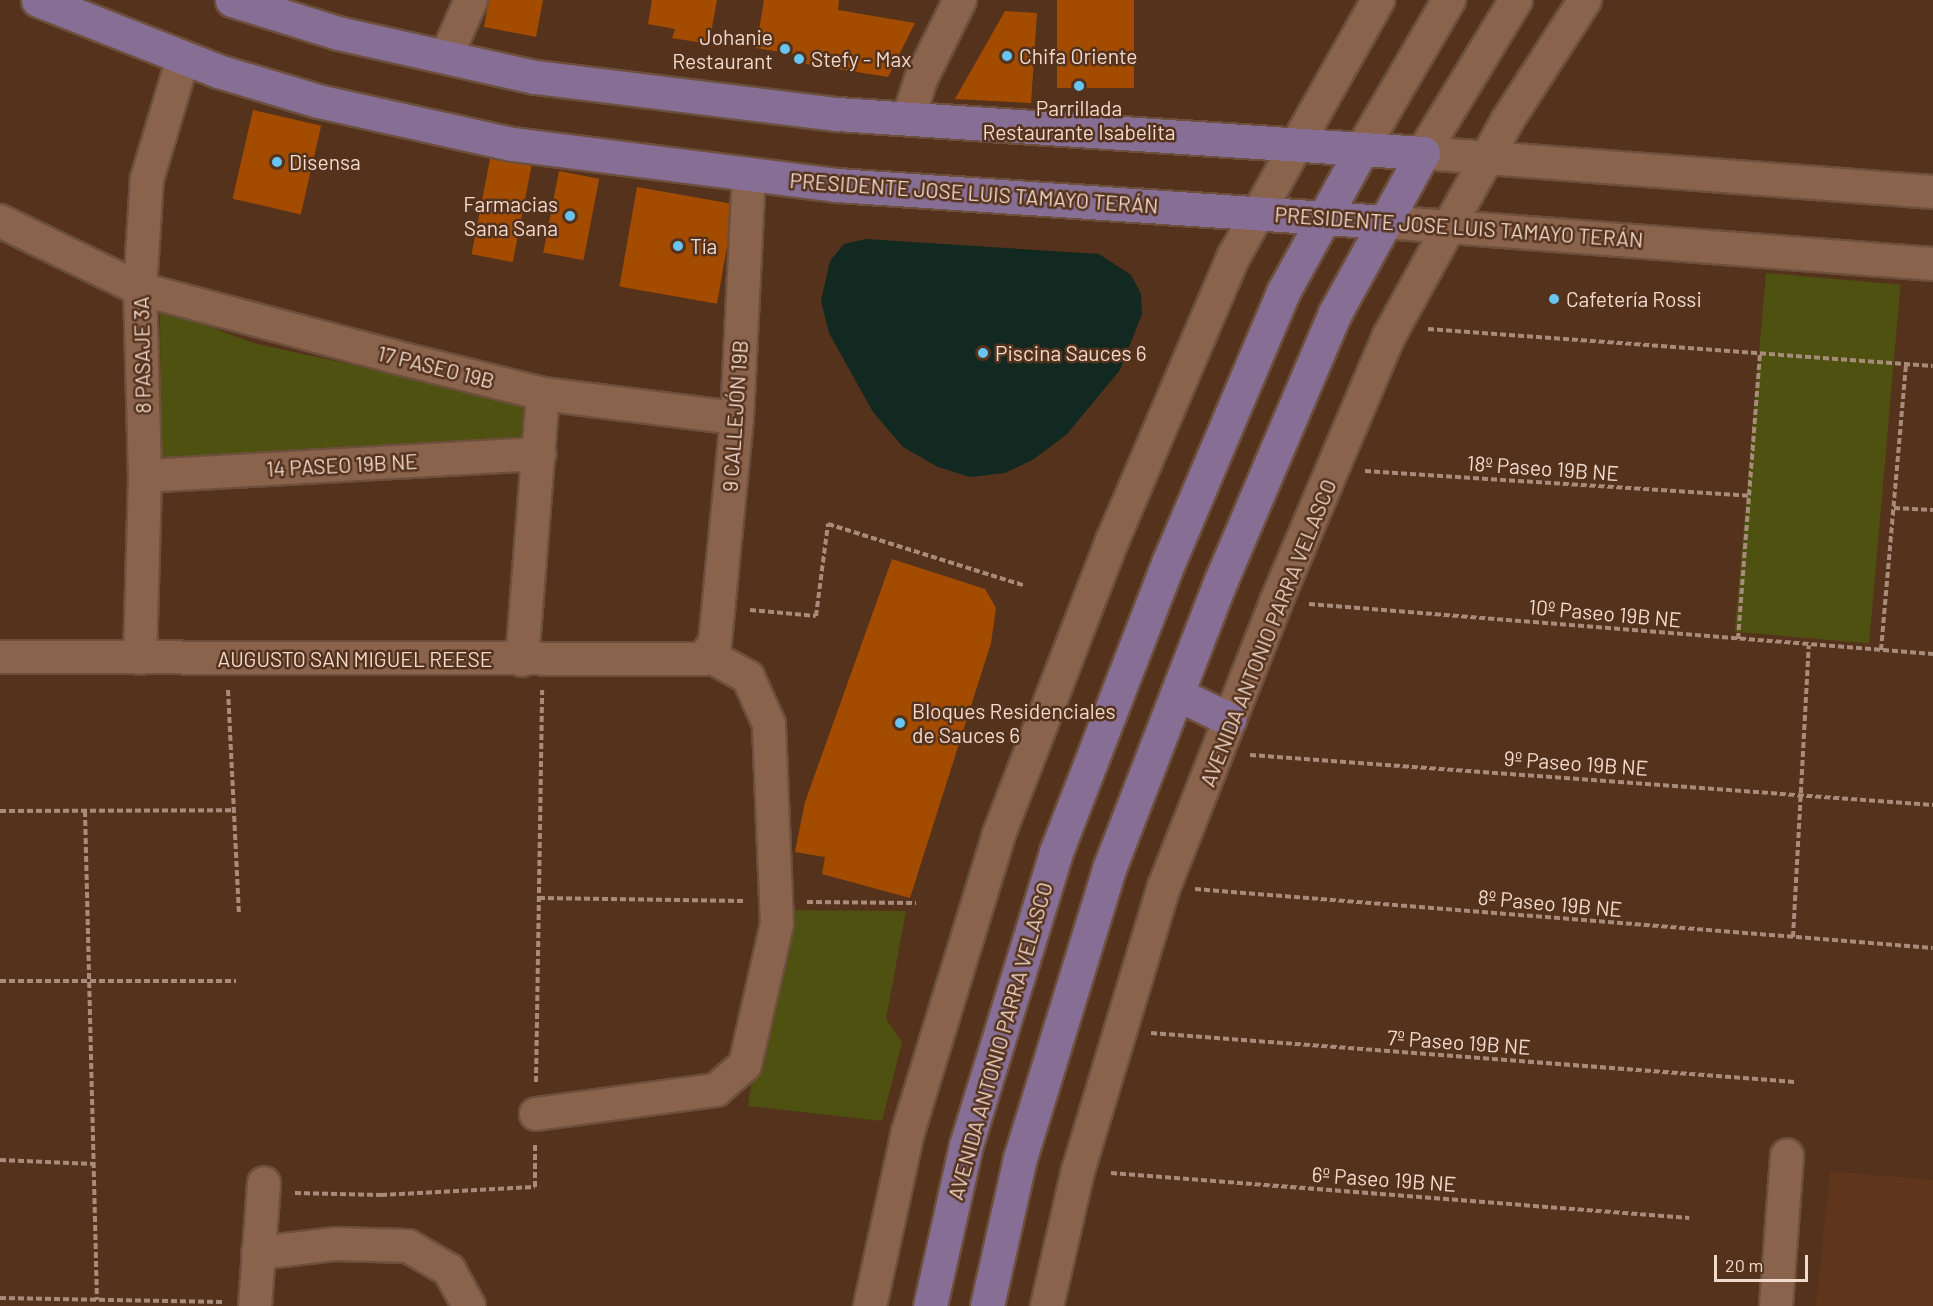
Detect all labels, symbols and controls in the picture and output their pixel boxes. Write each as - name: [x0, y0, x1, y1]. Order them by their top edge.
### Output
- place label: Johanie Restaurant: [672, 24, 773, 74]
- marker: Johanie Restaurant: [778, 42, 792, 56]
- place label: Chifa Oriente: [1019, 43, 1138, 69]
- place label: Stefy - Max: [811, 46, 911, 72]
- marker: Chifa Oriente: [1000, 49, 1014, 63]
- marker: Stefy - Max: [792, 52, 806, 66]
- marker: Parrillada Restaurante Isabelita: [1072, 79, 1086, 93]
- place label: Parrillada Restaurante Isabelita: [982, 95, 1176, 145]
- place label: Disensa: [289, 149, 361, 175]
- marker: Disensa: [270, 155, 284, 169]
- street label: PRESIDENTE JOSE LUIS TAMAYO TERÁN: [789, 168, 1159, 218]
- place label: Farmacias Sana Sana: [463, 191, 558, 241]
- street label: PRESIDENTE JOSE LUIS TAMAYO TERÁN: [1274, 202, 1644, 252]
- marker: Farmacias Sana Sana: [563, 209, 577, 223]
- place label: Tía: [690, 233, 717, 259]
- marker: Tía: [671, 239, 685, 253]
- place label: Cafetería Rossi: [1566, 286, 1702, 312]
- marker: Cafetería Rossi: [1547, 292, 1561, 306]
- street label: 8 PASAJE 3A: [128, 296, 156, 414]
- street label: 9 CALLEJÓN 19B: [717, 339, 753, 493]
- street label: 17 PASEO 19B: [375, 340, 497, 394]
- place label: Piscina Sauces 6: [995, 340, 1147, 366]
- marker: Piscina Sauces 6: [976, 346, 990, 360]
- street label: 14 PASEO 19B NE: [266, 448, 418, 482]
- street label: 18º Paseo 19B NE: [1466, 450, 1620, 486]
- street label: AVENIDA ANTONIO PARRA VELASCO: [1195, 476, 1341, 790]
- street label: 10º Paseo 19B NE: [1528, 594, 1682, 632]
- street label: AUGUSTO SAN MIGUEL REESE: [218, 646, 492, 672]
- place label: Bloques Residenciales de Sauces 6: [912, 698, 1116, 748]
- marker: Bloques Residenciales de Sauces 6: [893, 716, 907, 730]
- street label: 9º Paseo 19B NE: [1503, 745, 1649, 781]
- street label: AVENIDA ANTONIO PARRA VELASCO: [943, 879, 1057, 1203]
- street label: 8º Paseo 19B NE: [1477, 884, 1623, 922]
- street label: 7º Paseo 19B NE: [1386, 1024, 1532, 1060]
- street label: 6º Paseo 19B NE: [1311, 1161, 1457, 1197]
- scale bar: [1717, 1243, 1812, 1281]
- text: 20 m: [1725, 1254, 1763, 1276]

